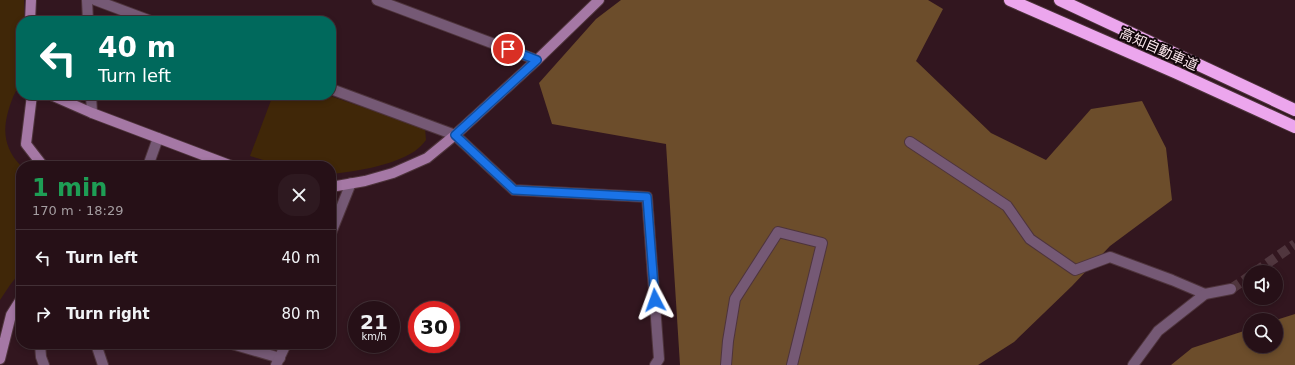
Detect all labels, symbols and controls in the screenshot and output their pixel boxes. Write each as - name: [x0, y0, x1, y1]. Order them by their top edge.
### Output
- street label: 高知自動車道: [1117, 25, 1201, 73]
- text: 40 m: [98, 31, 176, 64]
- icon: left: [32, 32, 84, 84]
- pin: [491, 32, 525, 66]
- icon: arrive: [497, 38, 519, 60]
- text: Turn left: [98, 65, 171, 86]
- text: 1 min: [32, 174, 107, 202]
- button: close: [278, 174, 320, 216]
- text: 170 m · 18:29: [32, 203, 123, 218]
- icon: left: [32, 247, 54, 269]
- text: Turn left: [66, 249, 138, 267]
- text: 40 m: [282, 249, 320, 267]
- map controls: [1243, 265, 1283, 353]
- button: sound: [1243, 265, 1283, 305]
- position arrow: [634, 279, 676, 321]
- speed limit sign: 30: [408, 301, 460, 353]
- icon: right: [32, 303, 54, 325]
- text: Turn right: [66, 305, 150, 323]
- text: 80 m: [282, 305, 320, 323]
- text: 21: [360, 310, 388, 334]
- button: search: [1243, 313, 1283, 353]
- text: km/h: [361, 331, 387, 342]

